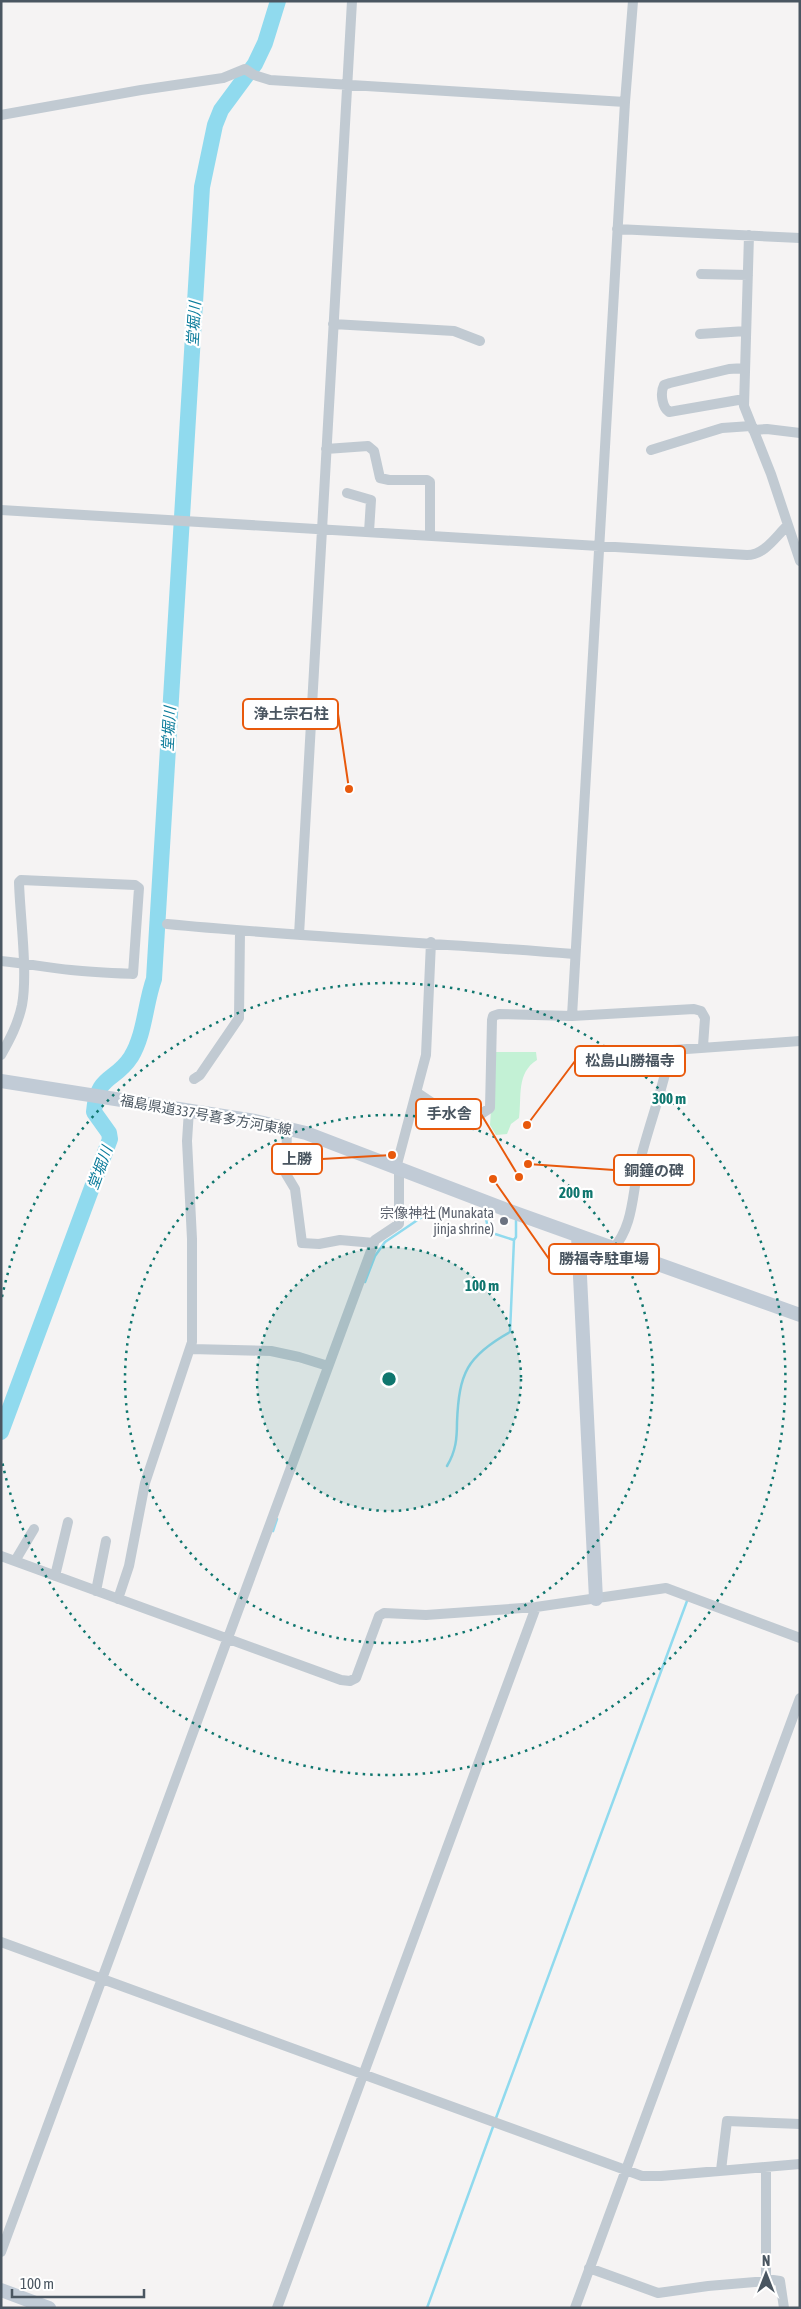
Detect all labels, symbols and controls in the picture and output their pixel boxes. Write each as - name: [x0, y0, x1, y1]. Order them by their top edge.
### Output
- water label: 堂堀川: [184, 299, 203, 347]
- callout: 浄土宗石柱: [243, 699, 338, 729]
- water label: 堂堀川: [159, 704, 178, 752]
- text: 浄土宗石柱: [253, 705, 329, 722]
- callout: 松島山勝福寺: [575, 1046, 685, 1076]
- text: 松島山勝福寺: [585, 1052, 675, 1069]
- text: 300 m: [652, 1090, 686, 1107]
- street label: 福島県道337号喜多方河東線: [119, 1092, 293, 1138]
- callout: 手水舎: [416, 1099, 481, 1129]
- text: 手水舎: [426, 1105, 472, 1122]
- water label: 堂堀川: [84, 1142, 116, 1192]
- callout: 上勝: [272, 1144, 322, 1174]
- text: 上勝: [282, 1150, 312, 1167]
- callout: 銅鐘の碑: [614, 1155, 694, 1185]
- text: 銅鐘の碑: [624, 1162, 684, 1179]
- text: 200 m: [559, 1184, 593, 1201]
- place label: 宗像神社 (Munakata jinja shrine): [380, 1205, 494, 1237]
- marker: 宗像神社 (Munakata jinja shrine): [498, 1215, 510, 1227]
- callout: 勝福寺駐車場: [549, 1244, 659, 1274]
- text: 勝福寺駐車場: [559, 1250, 649, 1267]
- text: 100 m: [465, 1277, 499, 1294]
- centre of rings: [380, 1370, 398, 1388]
- north arrow: [741, 2249, 791, 2299]
- text: N: [762, 2253, 770, 2269]
- scale bar: [12, 2266, 145, 2298]
- text: 100 m: [20, 2275, 54, 2292]

